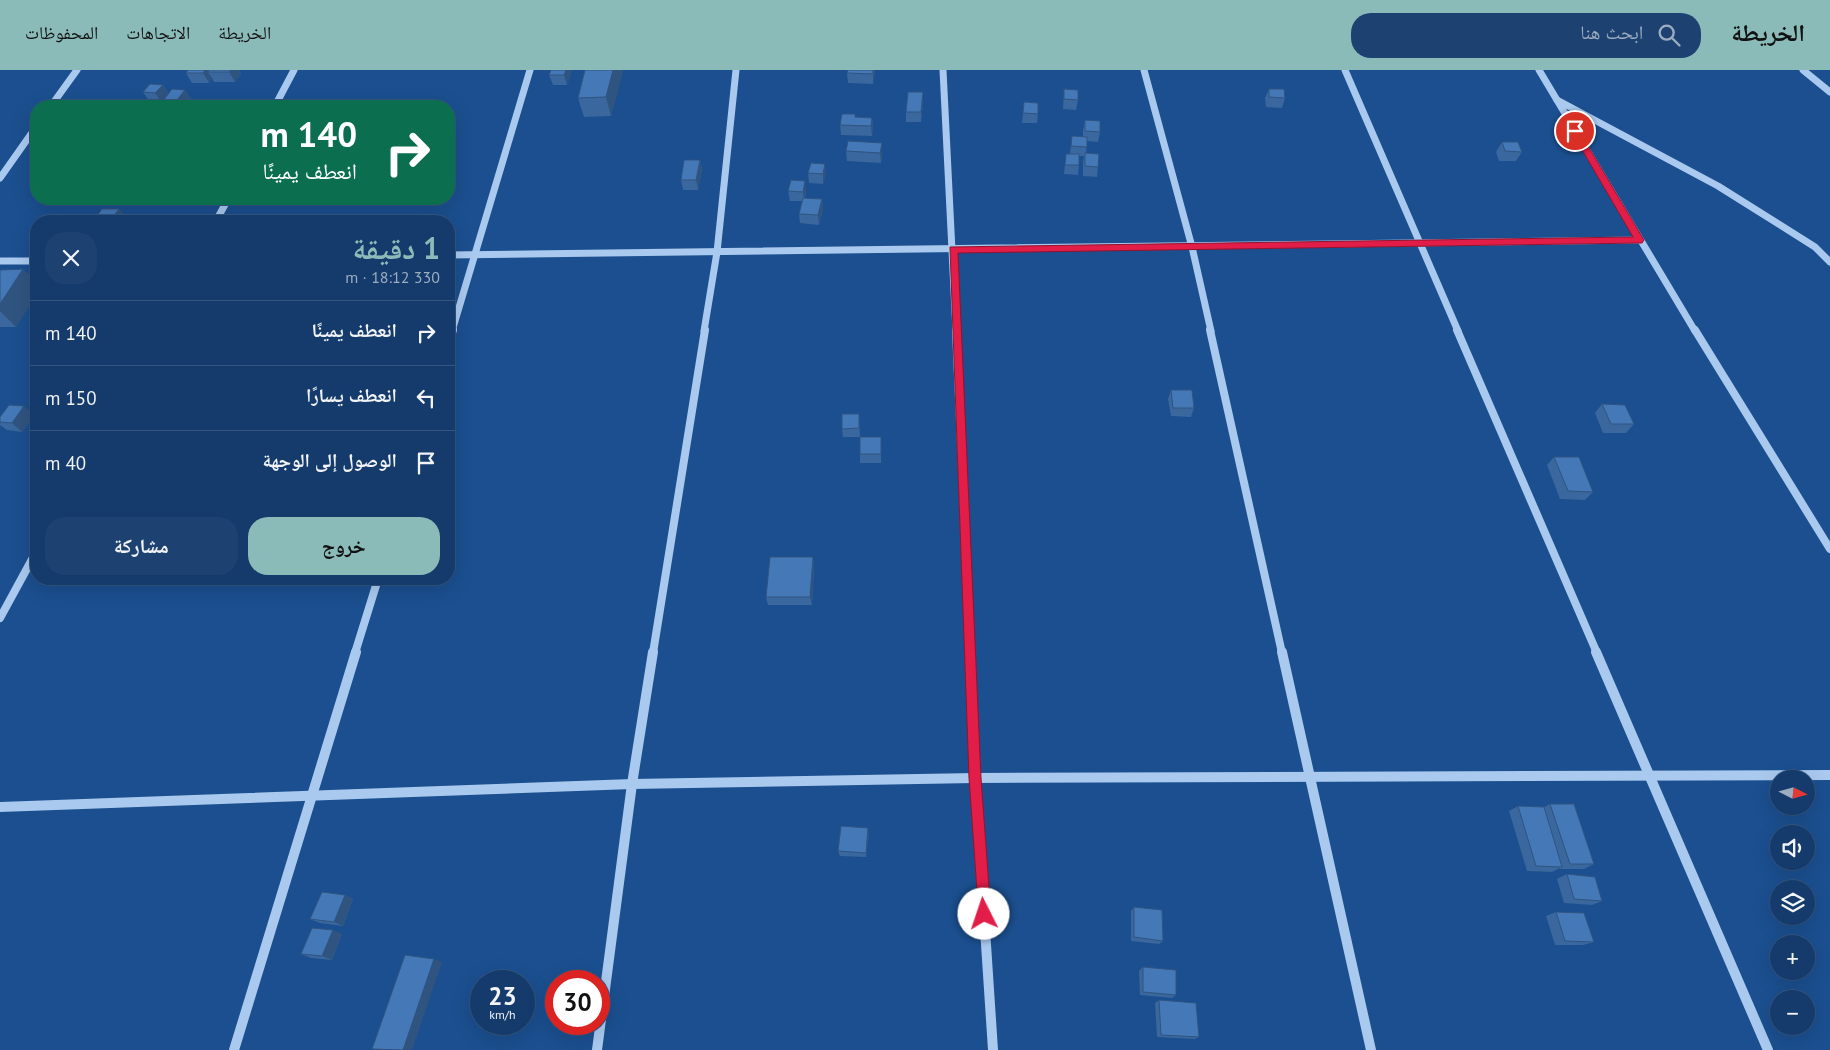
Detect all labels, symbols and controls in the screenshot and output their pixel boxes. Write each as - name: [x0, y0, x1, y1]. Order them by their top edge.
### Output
- search box: [1351, 13, 1701, 58]
- text: الخريطة: [1731, 17, 1805, 48]
- text: ابحث هنا: [1580, 20, 1643, 44]
- text: المحفوظات: [25, 21, 98, 44]
- text: الاتجاهات: [126, 21, 190, 44]
- text: الخريطة: [218, 21, 271, 44]
- icon: search: [1655, 21, 1683, 49]
- pin: [1554, 110, 1596, 152]
- text: 140 m: [260, 111, 357, 157]
- icon: arrive: [1561, 117, 1589, 145]
- icon: right: [375, 120, 440, 185]
- text: انعطف يمينًا: [262, 157, 357, 185]
- text: 1 دقيقة: [352, 228, 440, 267]
- button: close: [45, 232, 97, 284]
- text: 330 m · 18:12: [345, 267, 440, 287]
- text: انعطف يمينًا: [312, 318, 397, 342]
- icon: right: [412, 319, 440, 347]
- text: 140 m: [45, 321, 97, 345]
- text: انعطف يسارًا: [306, 383, 397, 407]
- icon: left: [412, 384, 440, 412]
- text: 150 m: [45, 386, 97, 410]
- text: الوصول إلى الوجهة: [262, 448, 397, 472]
- icon: arrive: [412, 449, 440, 477]
- text: 40 m: [45, 451, 86, 475]
- button: مشاركة: [45, 517, 238, 575]
- button: خروج: [248, 517, 440, 575]
- north arrow: [1770, 770, 1815, 815]
- map controls: [1770, 770, 1815, 1035]
- button: sound: [1770, 825, 1815, 870]
- button: layers: [1770, 880, 1815, 925]
- position arrow: [957, 887, 1009, 939]
- button: +: [1770, 935, 1815, 980]
- speed limit sign: 30: [545, 970, 610, 1035]
- text: 23: [488, 980, 517, 1012]
- button: −: [1770, 990, 1815, 1035]
- text: km/h: [489, 1007, 516, 1022]

